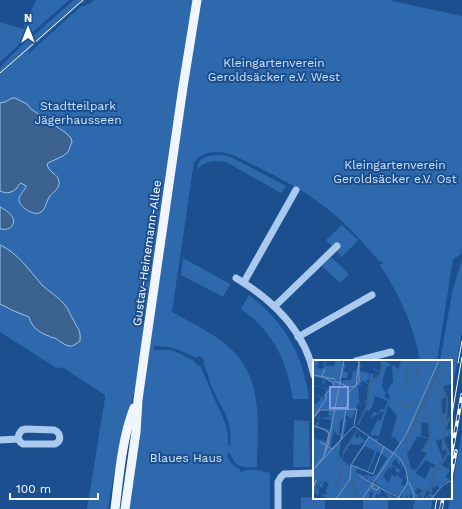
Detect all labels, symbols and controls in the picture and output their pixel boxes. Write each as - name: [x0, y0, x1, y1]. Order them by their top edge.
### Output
- north arrow: [8, 8, 48, 48]
- text: N: [24, 12, 32, 25]
- park label: Kleingartenverein Geroldsäcker e.V. West: [208, 56, 340, 84]
- park label: Stadtteilpark Jägerhausseen: [34, 99, 122, 127]
- park label: Kleingartenverein Geroldsäcker e.V. Ost: [333, 158, 457, 186]
- street label: Gustav-Heinemann-Allee: [130, 179, 164, 327]
- inset map: [313, 360, 452, 499]
- park label: Blaues Haus: [150, 451, 222, 465]
- scale bar: [10, 475, 98, 501]
- text: 100 m: [16, 482, 51, 496]

